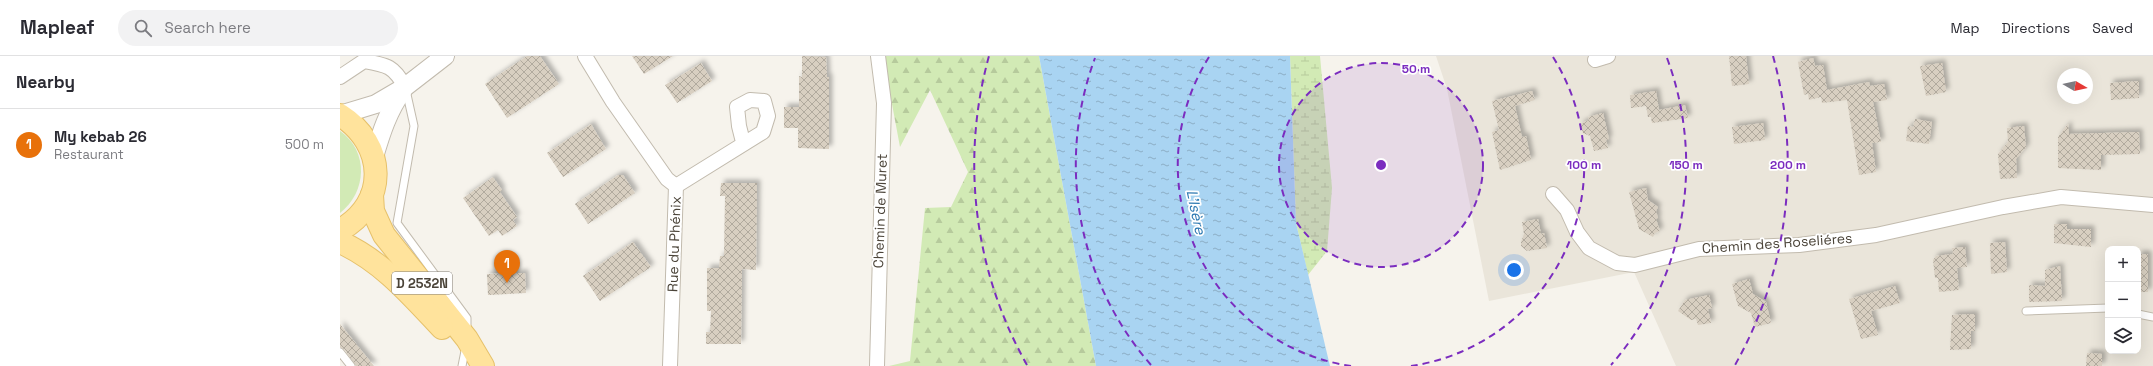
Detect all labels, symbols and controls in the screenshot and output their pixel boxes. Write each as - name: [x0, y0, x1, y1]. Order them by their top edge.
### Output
- search box: [118, 10, 398, 46]
- text: Mapleaf: [20, 15, 94, 40]
- icon: search: [132, 17, 154, 39]
- text: Search here: [164, 18, 251, 37]
- text: Map: [1950, 19, 1980, 37]
- text: Directions: [2002, 19, 2070, 37]
- text: Saved: [2092, 19, 2133, 37]
- text: 50 m: [1402, 61, 1430, 77]
- north arrow: [2057, 68, 2093, 104]
- text: Nearby: [16, 71, 75, 93]
- text: My kebab 26: [54, 127, 147, 146]
- text: 1: [26, 136, 32, 153]
- text: 500 m: [285, 136, 324, 153]
- text: Restaurant: [54, 146, 124, 163]
- street label: Chemin de Muret: [869, 153, 891, 269]
- text: 100 m: [1567, 157, 1601, 173]
- text: 150 m: [1669, 157, 1703, 173]
- text: 200 m: [1770, 157, 1806, 173]
- centre of rings: [1374, 158, 1388, 172]
- water label: L'Isère: [1183, 188, 1211, 237]
- street label: Rue du Phénix: [663, 196, 685, 292]
- street label: Chemin des Roseliéres: [1701, 229, 1853, 257]
- map controls: [2105, 246, 2141, 354]
- button: +: [2105, 246, 2141, 282]
- pin: 1: [494, 250, 520, 283]
- your location: [1504, 260, 1524, 280]
- road number: D 2532N: [392, 272, 452, 294]
- button: −: [2105, 282, 2141, 318]
- button: layers: [2105, 318, 2141, 354]

